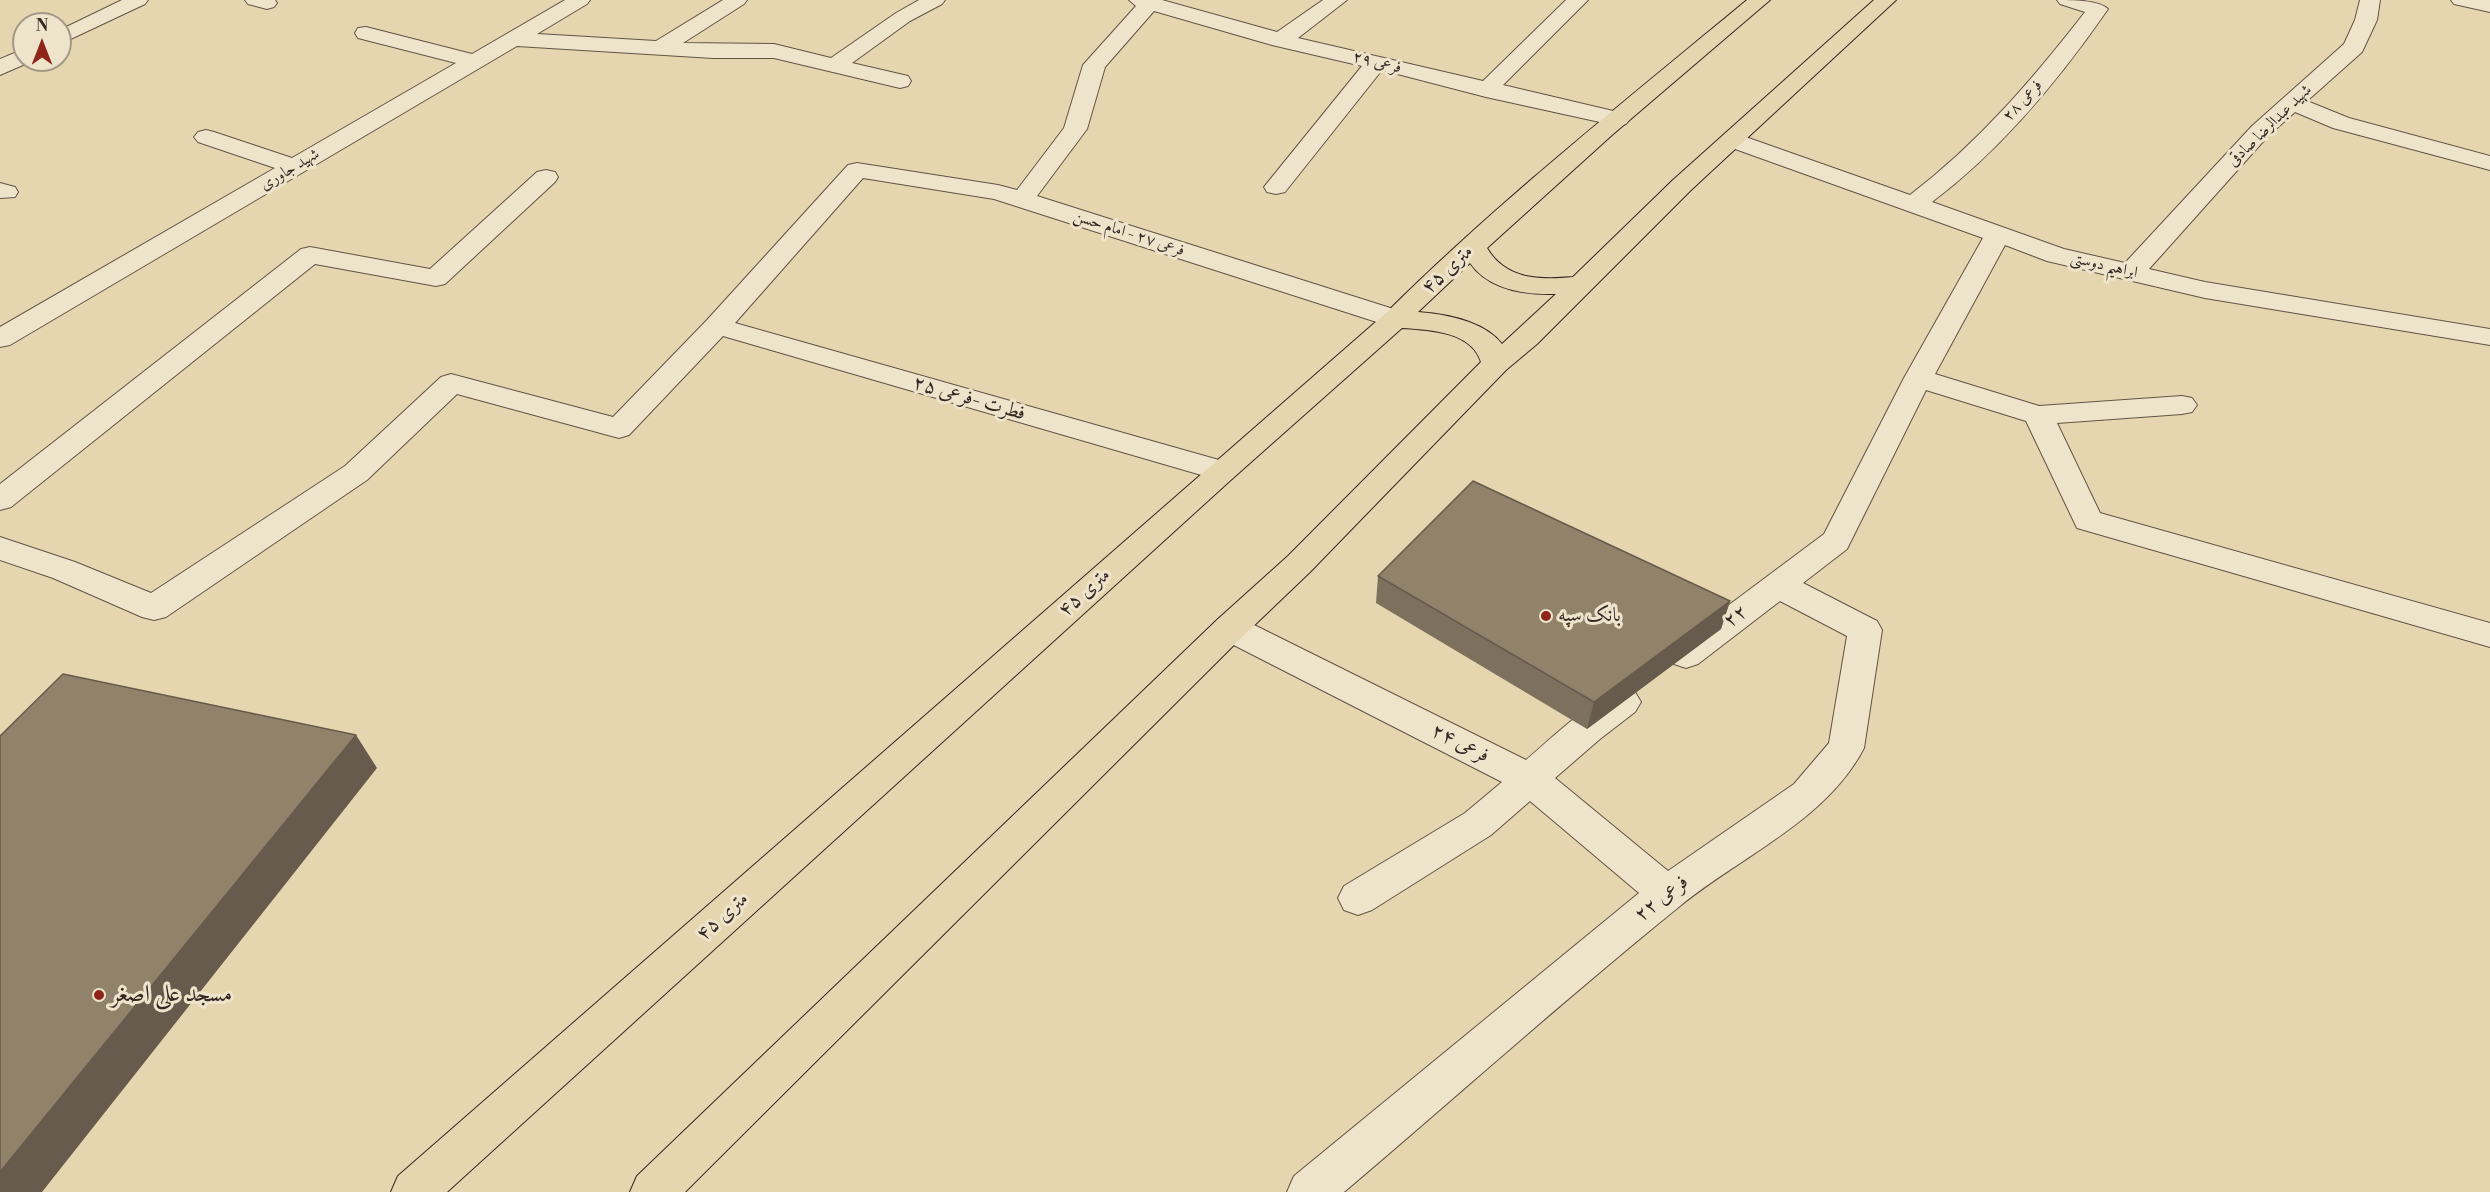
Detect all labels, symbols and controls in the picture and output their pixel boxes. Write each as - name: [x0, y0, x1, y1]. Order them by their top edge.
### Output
- north arrow: [12, 12, 72, 72]
- text: N: [36, 16, 48, 36]
- street label: فرعی ۲۹: [1351, 48, 1403, 78]
- street label: فرعی ۲۸: [1999, 76, 2047, 126]
- street label: شهید عبدالرضا صادقی: [2224, 81, 2316, 171]
- street label: شهید جاوری: [257, 145, 323, 195]
- street label: فرعی ۲۷ - امام حسن: [1071, 207, 1187, 261]
- street label: ۴۵ متری: [1417, 240, 1479, 300]
- street label: ابراهیم دوستی: [2069, 249, 2139, 283]
- street label: فطرت -فرعی ۲۵: [910, 371, 1028, 427]
- street label: ۴۵ متری: [1054, 563, 1116, 623]
- street label: ۲۲: [1719, 600, 1753, 634]
- place label: بانک سپه: [1558, 604, 1621, 628]
- marker: بانک سپه: [1539, 609, 1553, 623]
- street label: فرعی ۲۴: [1427, 719, 1493, 769]
- street label: فرعی ۲۲: [1630, 871, 1694, 927]
- street label: ۴۵ متری: [692, 887, 754, 947]
- place label: مسجد علی اصغر: [111, 981, 232, 1009]
- marker: مسجد علی اصغر: [92, 988, 106, 1002]

